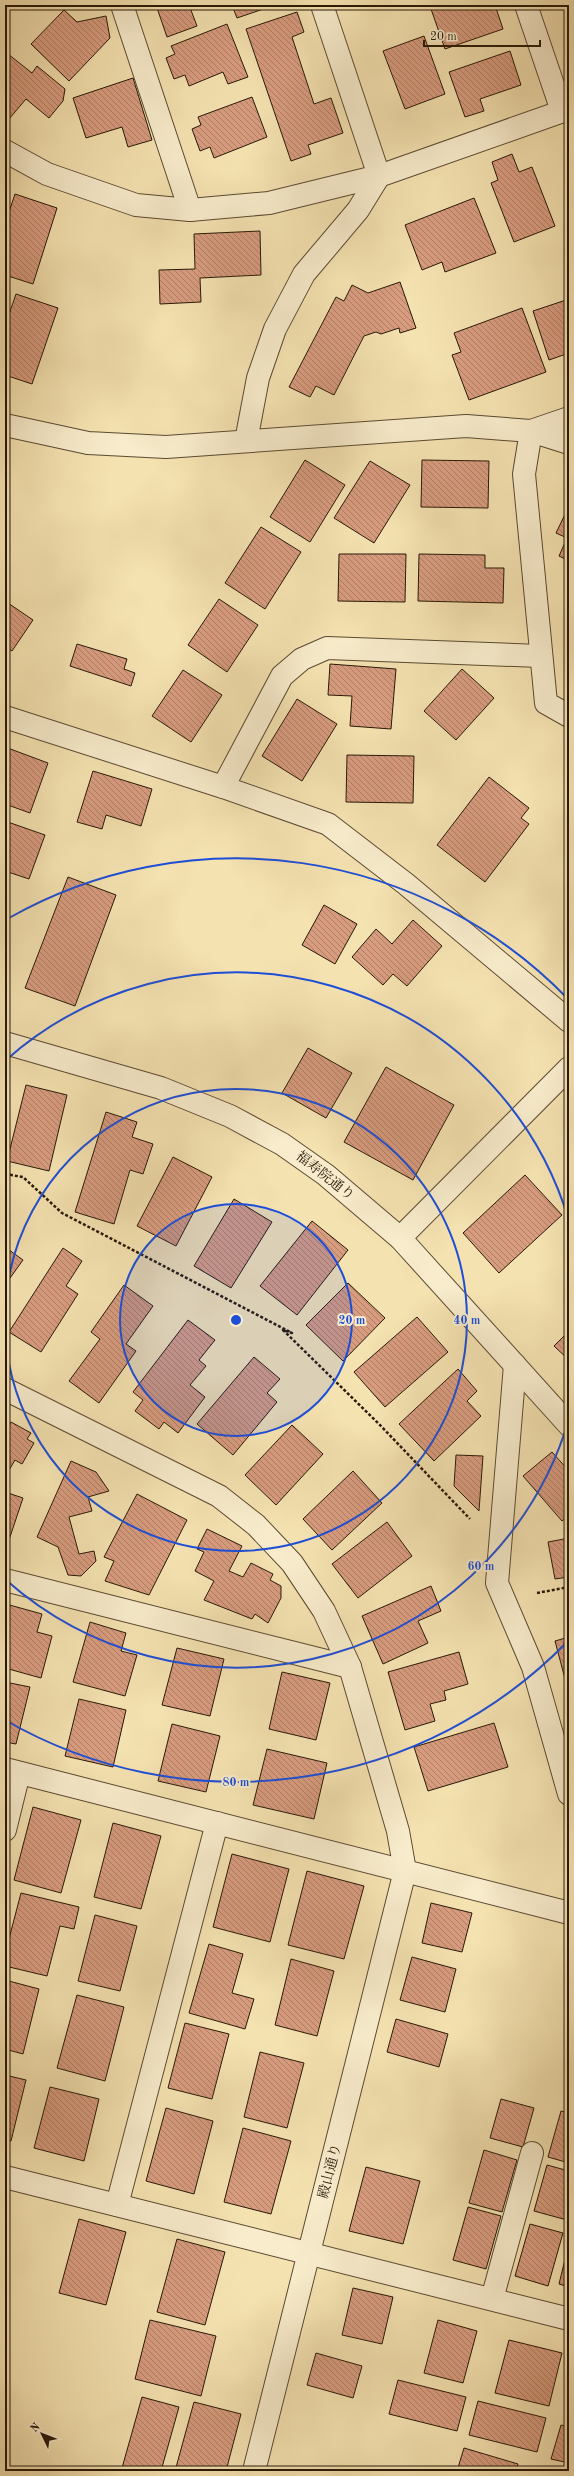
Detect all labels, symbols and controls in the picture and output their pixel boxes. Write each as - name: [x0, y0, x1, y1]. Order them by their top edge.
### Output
- scale bar: [424, 22, 540, 48]
- text: 20 m: [430, 31, 457, 43]
- street label: 福寿院通り: [293, 1148, 358, 1203]
- centre of rings: [229, 1313, 243, 1327]
- text: 20 m: [339, 1315, 366, 1327]
- text: 40 m: [454, 1315, 481, 1327]
- text: 60 m: [468, 1561, 495, 1573]
- text: 80 m: [223, 1777, 250, 1789]
- street label: 殿山通り: [315, 2142, 344, 2200]
- north arrow: [22, 2414, 62, 2454]
- text: N: [29, 2421, 43, 2435]

